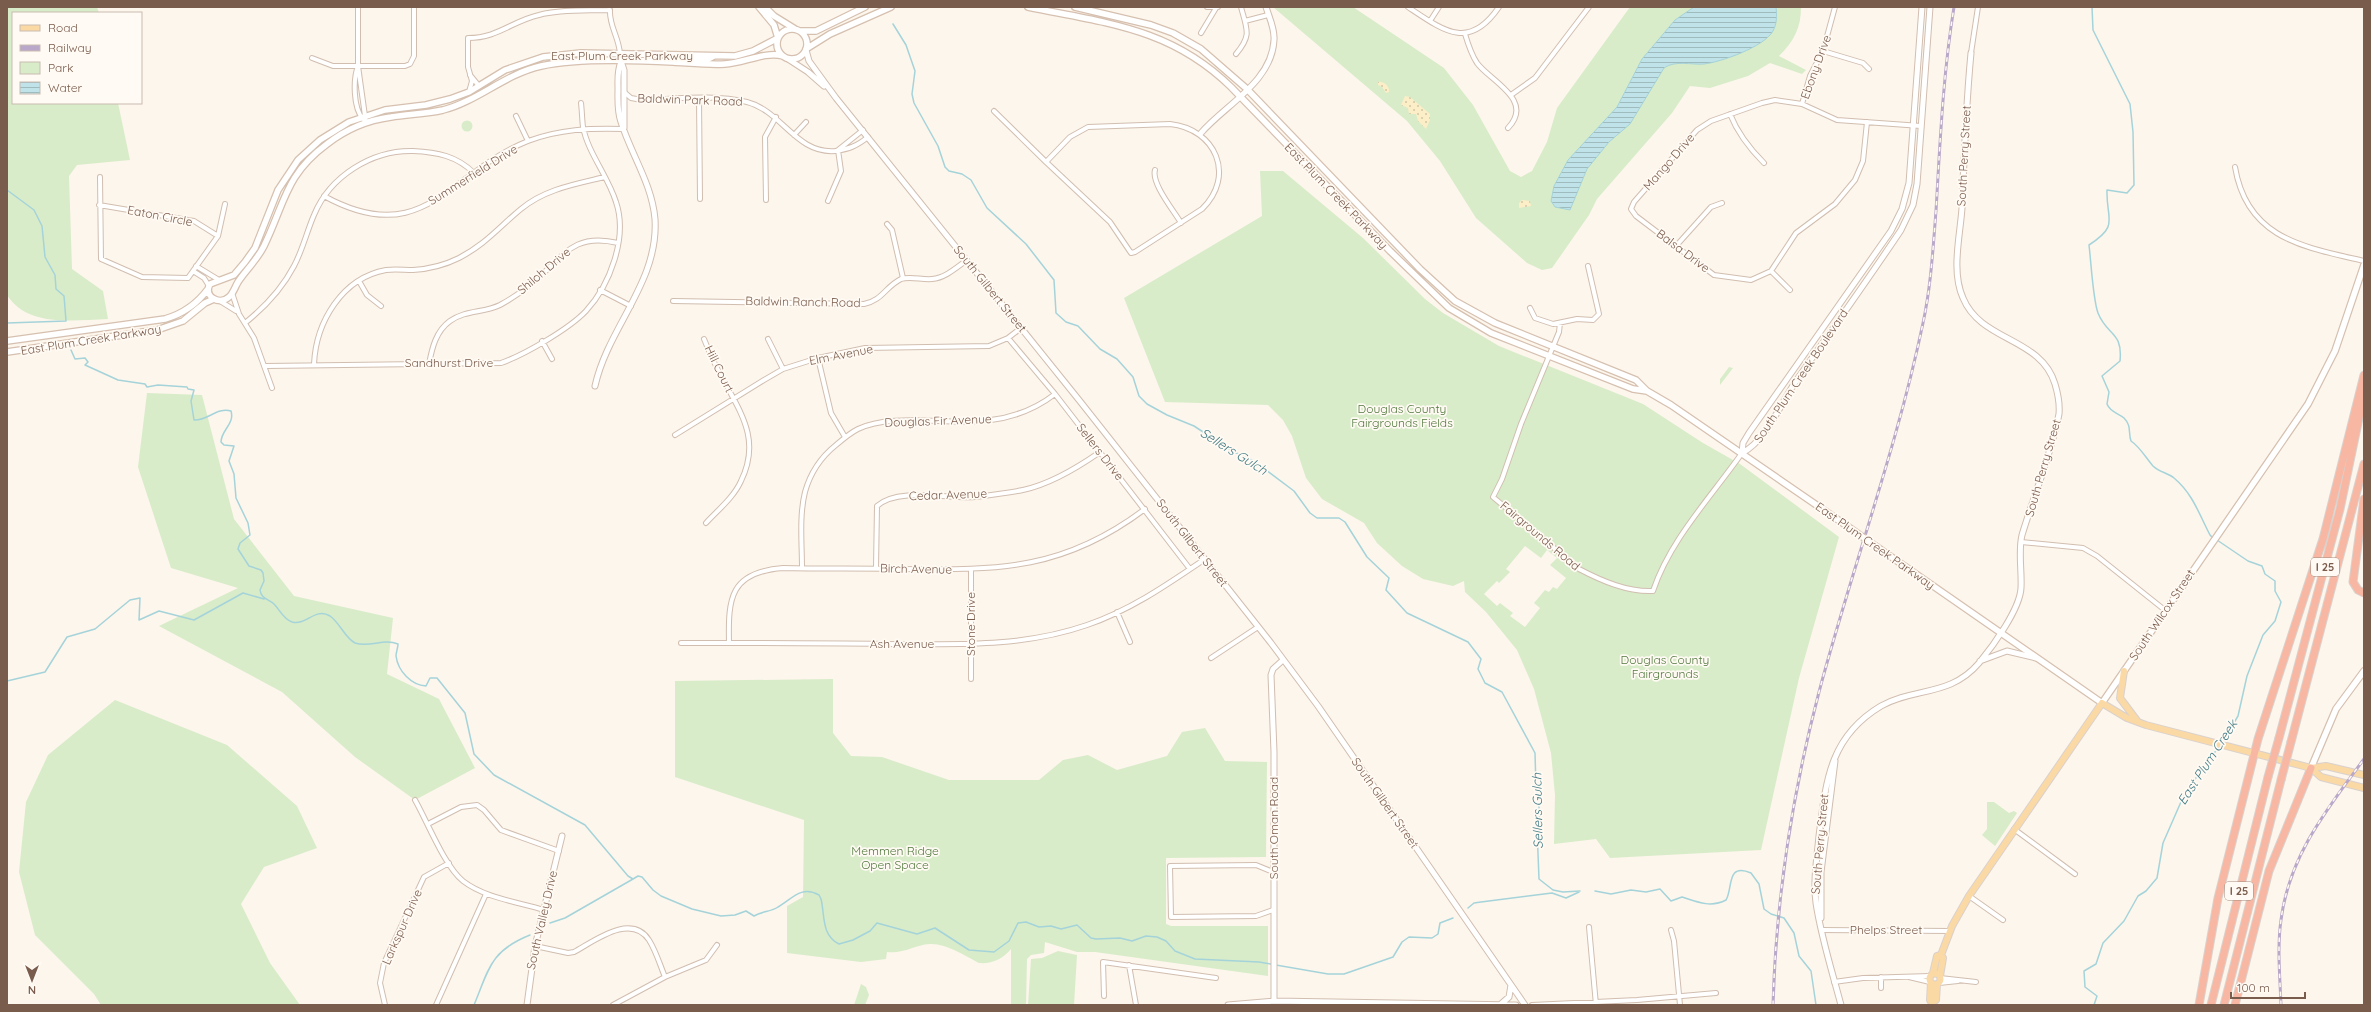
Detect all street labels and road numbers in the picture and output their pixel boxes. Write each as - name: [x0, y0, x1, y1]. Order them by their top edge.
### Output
- street label: Ebony Drive: [1797, 32, 1834, 101]
- street label: East Plum Creek Parkway: [551, 48, 693, 63]
- street label: Baldwin Park Road: [637, 90, 743, 109]
- street label: South Perry Street: [1953, 105, 1974, 207]
- street label: Mango Drive: [1640, 130, 1698, 193]
- street label: East Plum Creek Parkway: [1282, 139, 1391, 252]
- street label: Summerfield Drive: [425, 141, 520, 208]
- street label: Eaton Circle: [126, 202, 194, 229]
- street label: Balsa Drive: [1654, 226, 1713, 276]
- street label: South Gilbert Street: [951, 242, 1030, 335]
- street label: Shiloh Drive: [514, 244, 574, 297]
- street label: Baldwin Ranch Road: [745, 293, 861, 310]
- street label: South Plum Creek Boulevard: [1750, 306, 1851, 445]
- street label: East Plum Creek Parkway: [20, 321, 162, 358]
- street label: Elm Avenue: [808, 341, 874, 368]
- street label: Hill Court: [702, 343, 737, 395]
- street label: Sandhurst Drive: [405, 355, 493, 370]
- street label: Douglas Fir Avenue: [884, 411, 992, 430]
- street label: South Perry Street: [2021, 417, 2064, 518]
- street label: Sellers Drive: [1074, 420, 1127, 483]
- street label: Cedar Avenue: [909, 486, 987, 503]
- street label: South Gilbert Street: [1153, 496, 1231, 590]
- street label: Fairgrounds Road: [1497, 498, 1583, 573]
- street label: East Plum Creek Parkway: [1813, 499, 1938, 592]
- road number: I 25: [2311, 558, 2339, 576]
- street label: Birch Avenue: [880, 560, 952, 577]
- street label: South Wilcox Street: [2125, 566, 2198, 663]
- street label: Stone Drive: [963, 592, 978, 656]
- street label: Ash Avenue: [870, 636, 934, 651]
- street label: South Gilbert Street: [1348, 754, 1422, 851]
- street label: South Oman Road: [1266, 777, 1281, 879]
- street label: South Perry Street: [1808, 793, 1831, 895]
- street label: South Valley Drive: [523, 869, 560, 971]
- road number: I 25: [2225, 882, 2253, 900]
- street label: Larkspur Drive: [378, 886, 425, 967]
- street label: Phelps Street: [1850, 922, 1922, 937]

